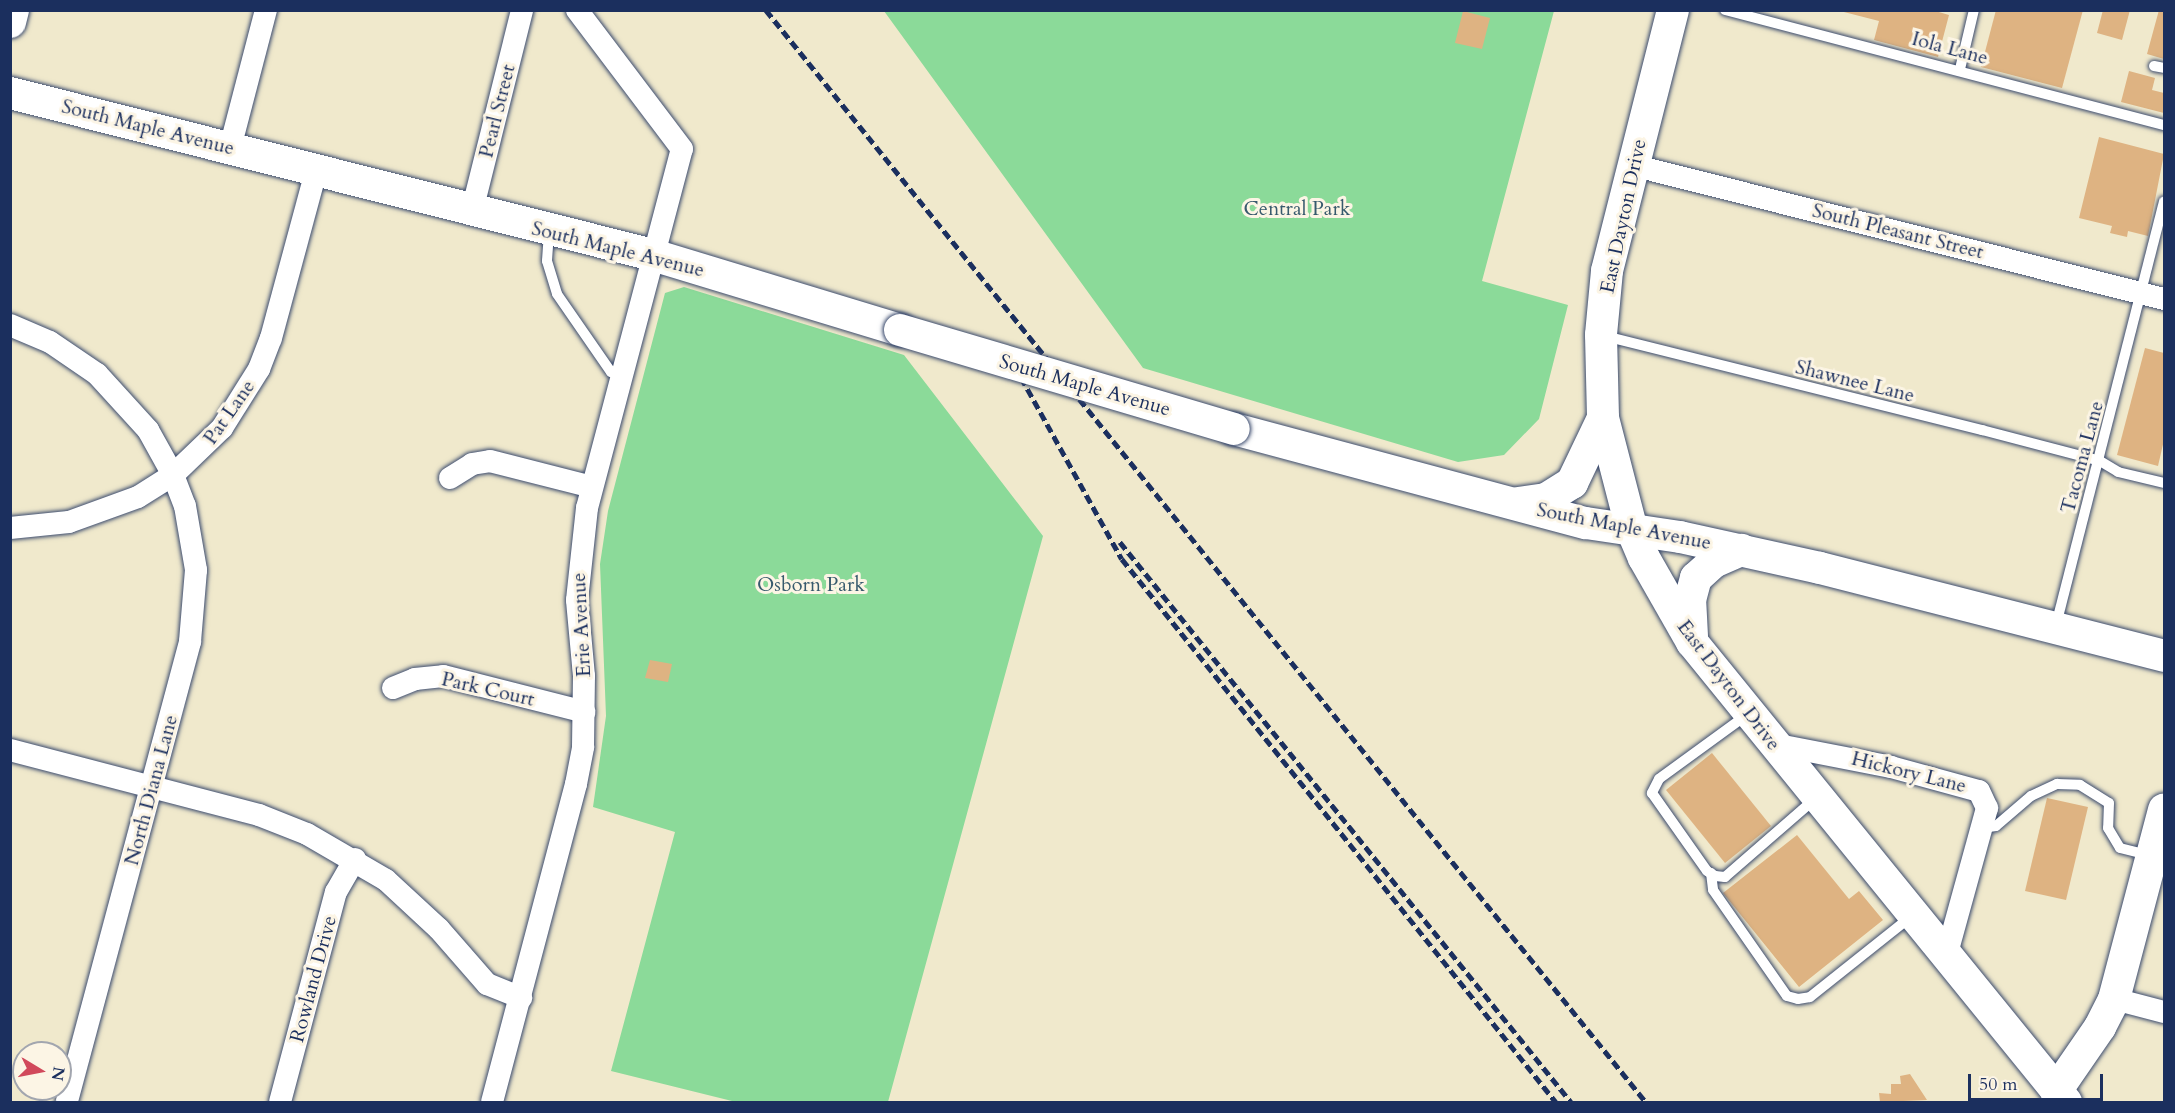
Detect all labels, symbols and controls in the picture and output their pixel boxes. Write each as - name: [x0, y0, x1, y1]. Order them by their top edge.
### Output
- street label: Iola Lane: [1909, 26, 1991, 70]
- street label: Pearl Street: [474, 62, 520, 160]
- street label: South Maple Avenue: [59, 94, 237, 160]
- street label: East Dayton Drive: [1595, 137, 1651, 295]
- park label: Central Park: [1244, 196, 1350, 220]
- street label: South Pleasant Street: [1810, 198, 1986, 264]
- street label: South Maple Avenue: [529, 216, 707, 282]
- street label: South Maple Avenue: [997, 349, 1173, 421]
- street label: Shawnee Lane: [1793, 355, 1917, 407]
- street label: Pat Lane: [198, 375, 260, 449]
- street label: Tacoma Lane: [2055, 398, 2109, 516]
- street label: South Maple Avenue: [1535, 497, 1713, 555]
- street label: Erie Avenue: [566, 572, 596, 678]
- park label: Osborn Park: [757, 572, 865, 596]
- street label: East Dayton Drive: [1672, 615, 1786, 755]
- street label: Park Court: [439, 667, 537, 711]
- street label: North Diana Lane: [119, 712, 183, 868]
- street label: Hickory Lane: [1849, 746, 1969, 798]
- street label: Rowland Drive: [285, 913, 341, 1045]
- north arrow: [12, 1041, 72, 1101]
- scale bar: [1971, 1062, 2106, 1100]
- text: N: [46, 1065, 70, 1083]
- text: 50 m: [1979, 1072, 2018, 1097]

